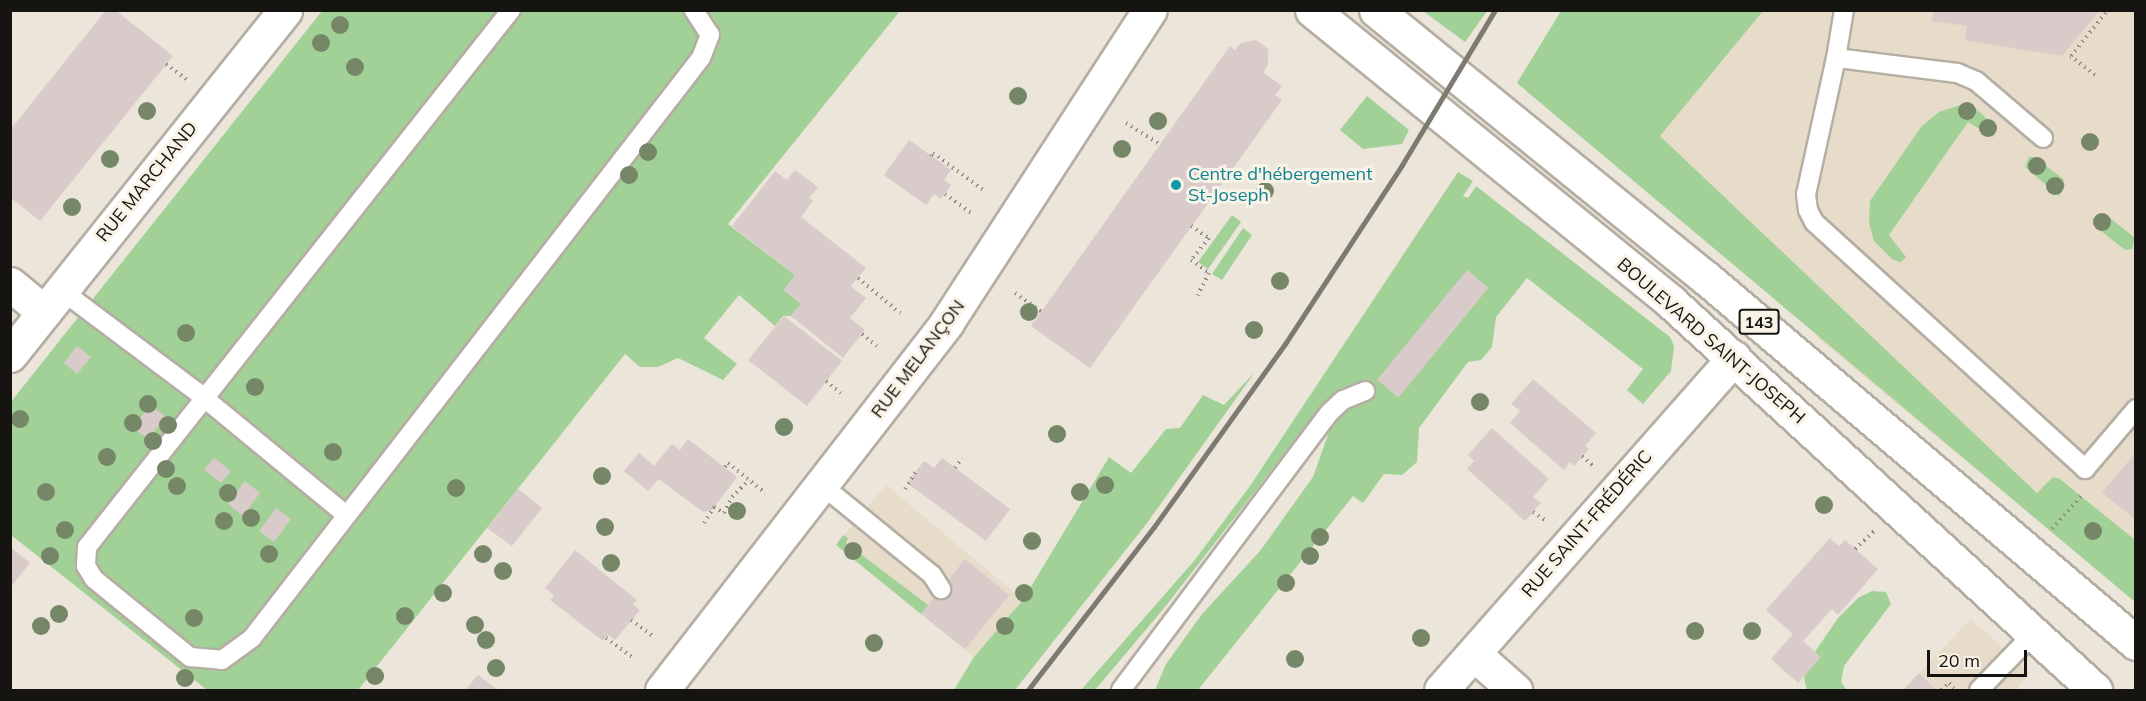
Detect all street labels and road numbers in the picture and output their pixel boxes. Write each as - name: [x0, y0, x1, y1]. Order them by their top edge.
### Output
- street label: RUE MARCHAND: [92, 118, 202, 246]
- street label: BOULEVARD SAINT-JOSEPH: [1613, 254, 1809, 428]
- street label: RUE MELANÇON: [867, 296, 969, 422]
- road number: 143: [1738, 309, 1780, 335]
- street label: RUE SAINT-FRÉDÉRIC: [1517, 446, 1657, 602]

